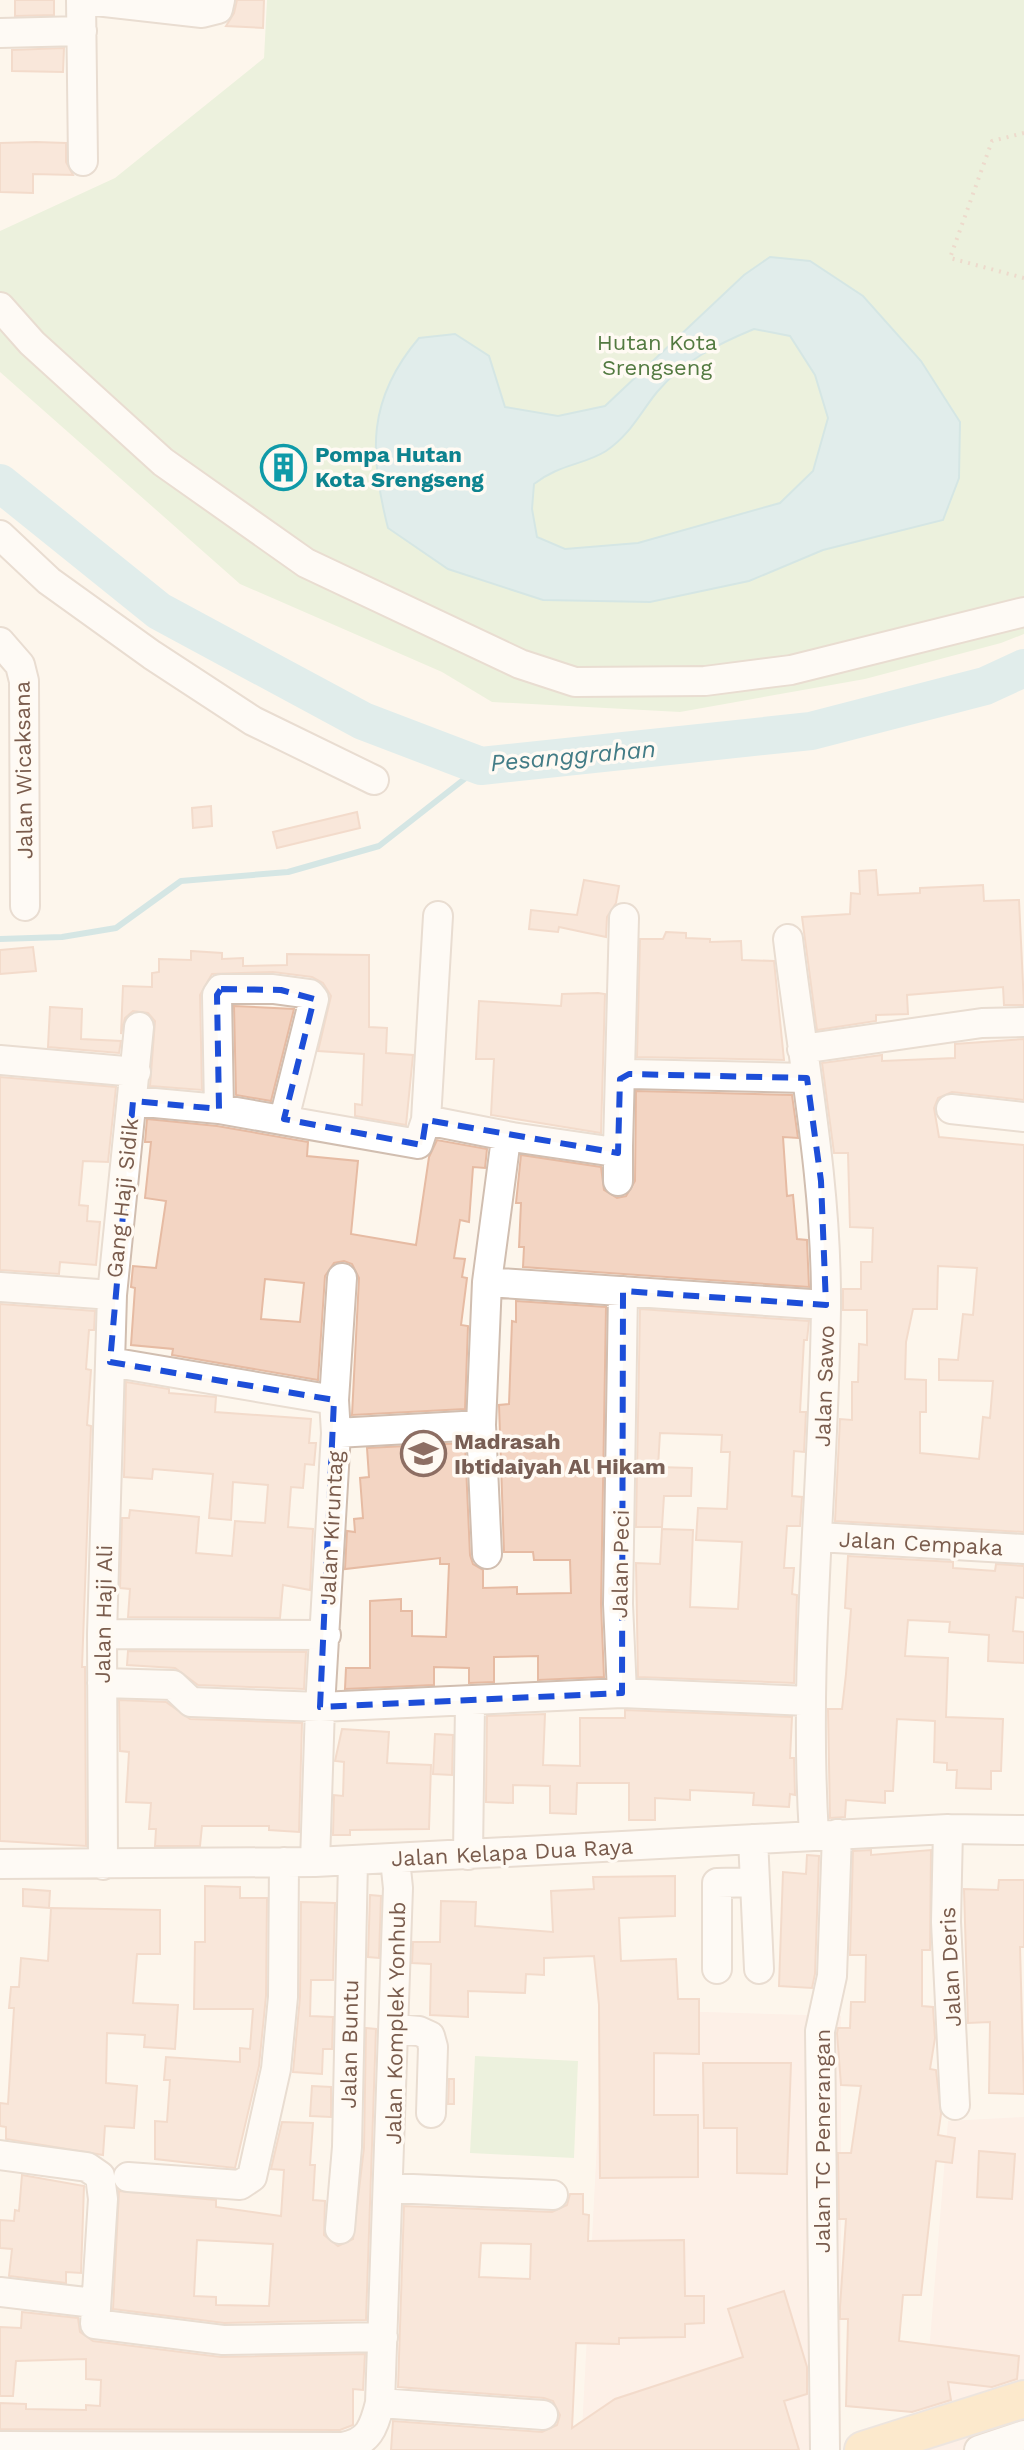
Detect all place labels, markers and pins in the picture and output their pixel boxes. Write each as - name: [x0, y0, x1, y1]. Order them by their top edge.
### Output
- place label: Pompa Hutan Kota Srengseng: [315, 442, 484, 492]
- building icon: Pompa Hutan Kota Srengseng: [260, 443, 308, 491]
- place label: Madrasah Ibtidaiyah Al Hikam: [454, 1429, 666, 1479]
- school or university icon: Madrasah Ibtidaiyah Al Hikam: [399, 1430, 447, 1478]

